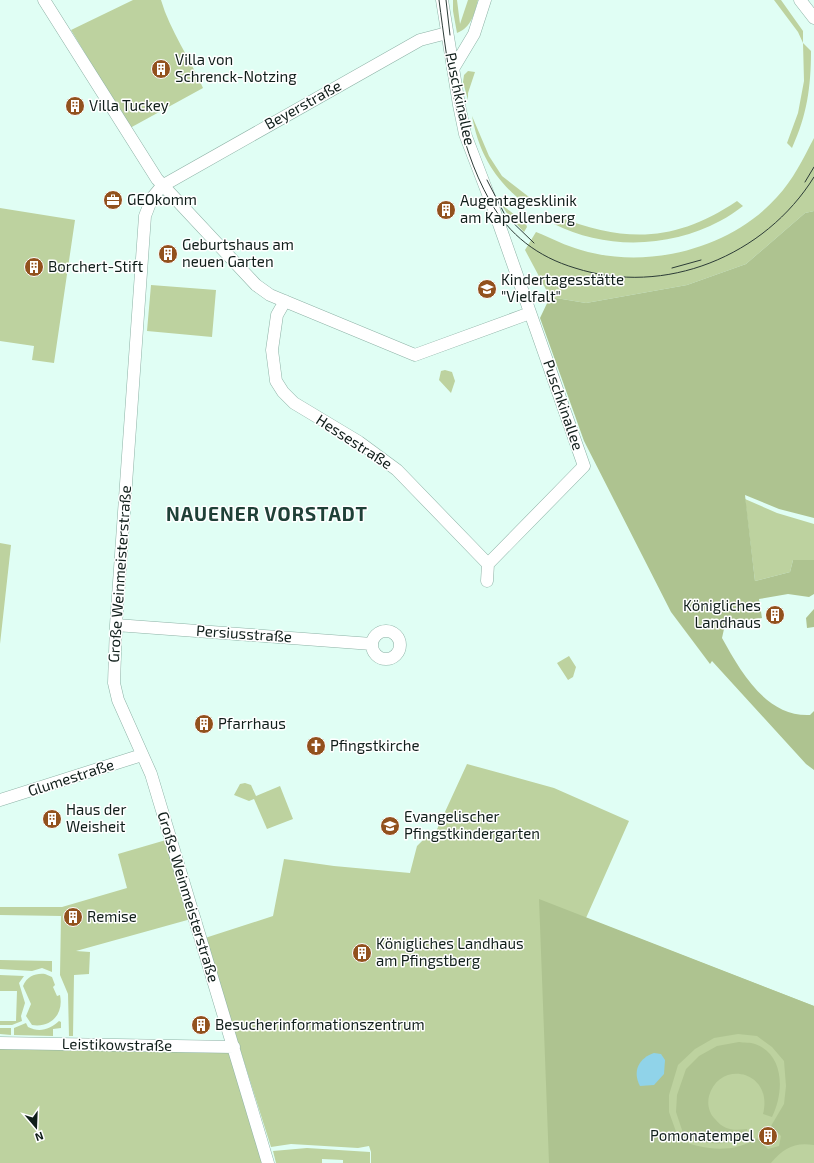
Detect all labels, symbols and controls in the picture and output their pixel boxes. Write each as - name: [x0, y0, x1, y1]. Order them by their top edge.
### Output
- place label: Villa von Schrenck-Notzing: [175, 50, 297, 85]
- street label: Puschkinallee: [442, 51, 480, 147]
- building icon: Villa von Schrenck-Notzing: [150, 58, 172, 80]
- street label: Beyerstraße: [261, 76, 344, 133]
- building icon: Villa Tuckey: [64, 95, 86, 117]
- place label: Villa Tuckey: [89, 96, 169, 114]
- office icon: GEOkomm: [102, 189, 124, 211]
- place label: GEOkomm: [127, 190, 197, 208]
- place label: Augentagesklinik am Kapellenberg: [460, 191, 577, 226]
- building icon: Augentagesklinik am Kapellenberg: [435, 199, 457, 221]
- place label: Geburtshaus am neuen Garten: [182, 235, 294, 270]
- building icon: Geburtshaus am neuen Garten: [157, 243, 179, 265]
- building icon: Borchert-Stift: [23, 256, 45, 278]
- place label: Borchert-Stift: [48, 257, 143, 275]
- place label: Kindertagesstätte "Vielfalt": [501, 270, 624, 305]
- school or university icon: Kindertagesstätte "Vielfalt": [476, 278, 498, 300]
- street label: Puschkinallee: [540, 357, 588, 452]
- street label: Hessestraße: [313, 410, 396, 472]
- street label: Große Weinmeisterstraße: [104, 485, 134, 663]
- district label: NAUENER VORSTADT: [166, 502, 368, 525]
- place label: Königliches Landhaus: [683, 596, 761, 631]
- building icon: Königliches Landhaus: [764, 604, 786, 626]
- street label: Persiusstraße: [196, 621, 293, 645]
- building icon: Pfarrhaus: [193, 713, 215, 735]
- place label: Pfarrhaus: [218, 714, 286, 732]
- church icon: Pfingstkirche: [305, 735, 327, 757]
- place label: Pfingstkirche: [330, 736, 420, 754]
- street label: Glumestraße: [25, 755, 116, 799]
- place label: Haus der Weisheit: [66, 800, 126, 835]
- place label: Evangelischer Pfingstkindergarten: [404, 807, 540, 842]
- building icon: Haus der Weisheit: [41, 808, 63, 830]
- street label: Große Weinmeisterstraße: [154, 809, 224, 984]
- school or university icon: Evangelischer Pfingstkindergarten: [379, 815, 401, 837]
- building icon: Remise: [62, 906, 84, 928]
- place label: Remise: [87, 907, 137, 925]
- place label: Königliches Landhaus am Pfingstberg: [376, 934, 524, 969]
- building icon: Königliches Landhaus am Pfingstberg: [351, 942, 373, 964]
- building icon: Besucherinformationszentrum: [190, 1014, 212, 1036]
- place label: Besucherinformationszentrum: [215, 1015, 425, 1033]
- street label: Leistikowstraße: [62, 1034, 172, 1054]
- north arrow: [16, 1107, 56, 1147]
- building icon: Pomonatempel: [757, 1125, 779, 1147]
- place label: Pomonatempel: [650, 1126, 755, 1144]
- text: N: [33, 1129, 45, 1144]

